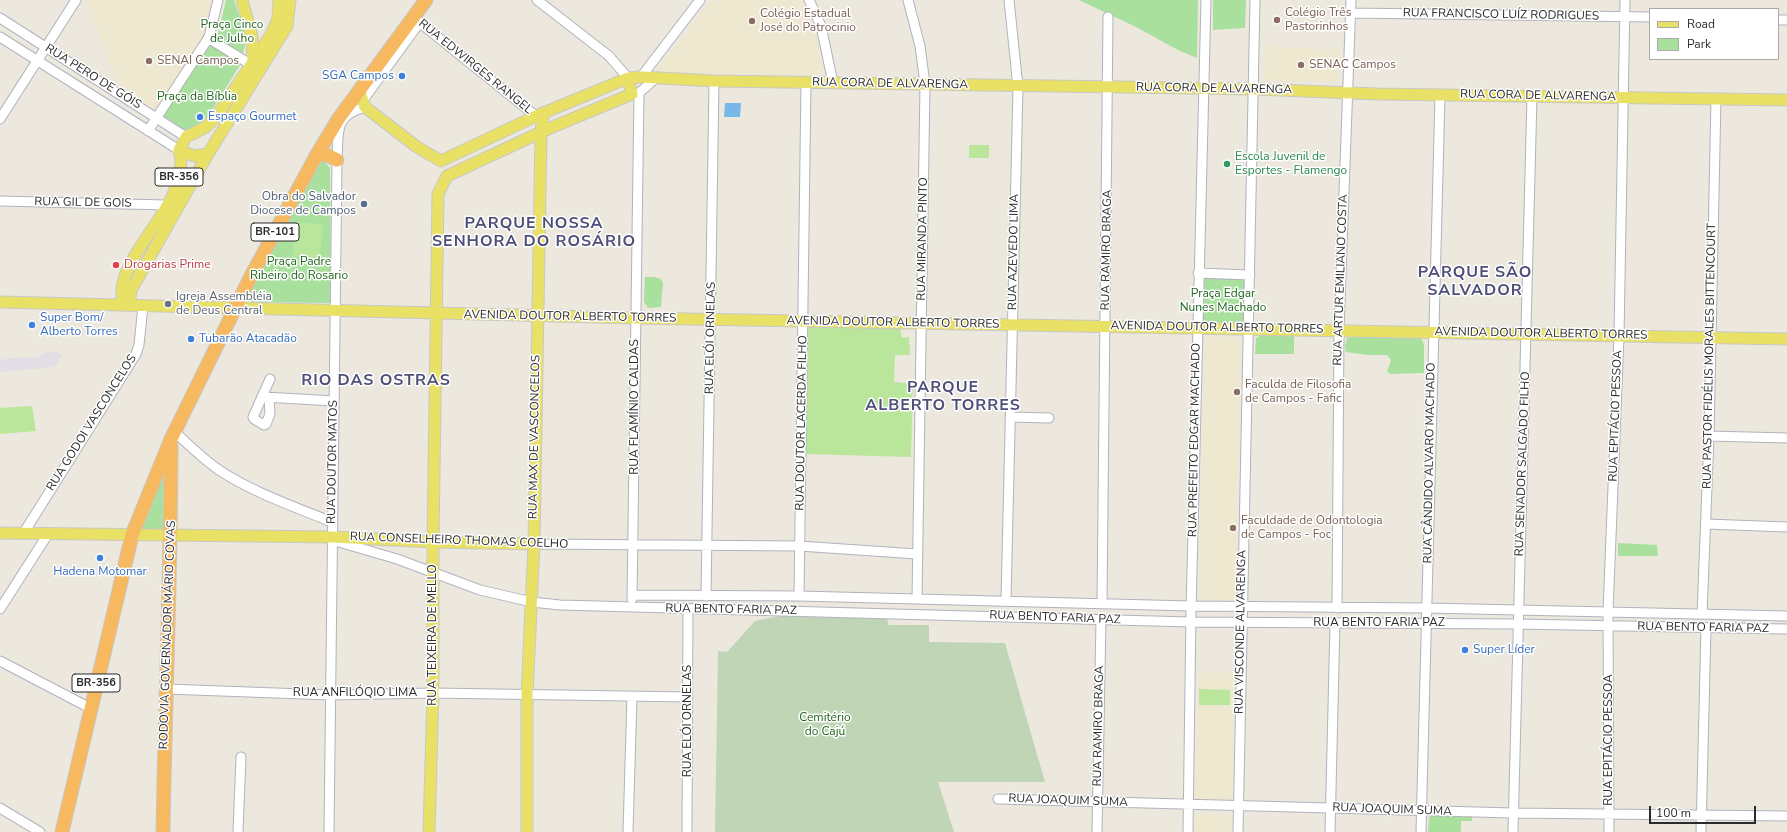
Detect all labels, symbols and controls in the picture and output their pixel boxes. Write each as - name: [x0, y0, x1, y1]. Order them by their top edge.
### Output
- place label: Colégio Três Pastorinhos: [1285, 6, 1351, 34]
- street label: RUA FRANCISCO LUÍZ RODRIGUES: [1403, 6, 1599, 24]
- place label: Colégio Estadual José do Patrocinio: [760, 7, 856, 35]
- legend: [1649, 8, 1779, 60]
- marker: Colégio Três Pastorinhos: [1272, 15, 1282, 25]
- marker: Colégio Estadual José do Patrocinio: [747, 16, 757, 26]
- text: Road: [1687, 16, 1715, 32]
- street label: RUA EDWIRGES RANGEL: [415, 17, 535, 117]
- park label: Praça Cinco de Julho: [201, 18, 263, 46]
- text: Park: [1687, 36, 1711, 52]
- street label: RUA PERO DE GÓIS: [42, 42, 144, 112]
- place label: SENAI Campos: [157, 54, 239, 68]
- marker: SENAI Campos: [144, 56, 154, 66]
- place label: SENAC Campos: [1309, 58, 1396, 72]
- marker: SENAC Campos: [1296, 60, 1306, 70]
- place label: SGA Campos: [322, 69, 394, 83]
- marker: SGA Campos: [397, 71, 407, 81]
- street label: RUA CORA DE ALVARENGA: [812, 75, 968, 93]
- street label: RUA CORA DE ALVARENGA: [1136, 80, 1292, 98]
- street label: RUA CORA DE ALVARENGA: [1460, 87, 1616, 105]
- park label: Praça da Bíblia: [157, 90, 237, 104]
- place label: Espaço Gourmet: [208, 110, 296, 124]
- marker: Espaço Gourmet: [195, 112, 205, 122]
- place label: Escola Juvenil de Esportes - Flamengo: [1235, 150, 1347, 178]
- marker: Escola Juvenil de Esportes - Flamengo: [1222, 159, 1232, 169]
- road number: BR-356: [155, 168, 203, 186]
- street label: RUA MIRANDA PINTO: [915, 177, 931, 301]
- street label: RUA RAMIRO BRAGA: [1099, 189, 1115, 311]
- place label: Obra do Salvador Diocese de Campos: [250, 190, 356, 218]
- street label: RUA AZEVEDO LIMA: [1006, 194, 1022, 310]
- street label: RUA ARTUR EMILIANO COSTA: [1331, 194, 1351, 366]
- street label: RUA GIL DE GOIS: [34, 195, 132, 211]
- marker: Obra do Salvador Diocese de Campos: [359, 199, 369, 209]
- district label: PARQUE NOSSA SENHORA DO ROSÁRIO: [432, 214, 636, 252]
- road number: BR-101: [251, 223, 299, 241]
- street label: RUA PASTOR FIDÉLIS MORALES BITTENCOURT: [1700, 223, 1720, 489]
- park label: Praça Padre Ribeiro do Rosario: [250, 255, 348, 283]
- place label: Drogarias Prime: [124, 258, 211, 272]
- marker: Drogarias Prime: [111, 260, 121, 270]
- district label: PARQUE SÃO SALVADOR: [1418, 263, 1532, 301]
- street label: RUA ELÓI ORNELAS: [703, 282, 719, 394]
- park label: Praça Edgar Nunes Machado: [1180, 287, 1266, 315]
- place label: Igreja Assembléia de Deus Central: [176, 290, 272, 318]
- marker: Igreja Assembléia de Deus Central: [163, 299, 173, 309]
- street label: AVENIDA DOUTOR ALBERTO TORRES: [463, 308, 677, 326]
- place label: Super Bom/ Alberto Torres: [40, 311, 118, 339]
- street label: AVENIDA DOUTOR ALBERTO TORRES: [786, 314, 1000, 332]
- street label: AVENIDA DOUTOR ALBERTO TORRES: [1110, 319, 1324, 337]
- marker: Super Bom/ Alberto Torres: [27, 320, 37, 330]
- street label: AVENIDA DOUTOR ALBERTO TORRES: [1434, 325, 1648, 343]
- place label: Tubarão Atacadão: [199, 332, 297, 346]
- marker: Tubarão Atacadão: [186, 334, 196, 344]
- street label: RUA DOUTOR LACERDA FILHO: [793, 335, 811, 511]
- street label: RUA FLAMÍNIO CALDAS: [628, 339, 642, 475]
- street label: RUA PREFEITO EDGAR MACHADO: [1186, 343, 1204, 537]
- street label: RUA EPITÁCIO PESSOA: [1607, 350, 1625, 482]
- street label: RUA GODOI VASCONCELOS: [44, 352, 140, 494]
- street label: RUA MAX DE VASCONCELOS: [526, 355, 544, 519]
- street label: RUA CÂNDIDO ALVARO MACHADO: [1421, 362, 1439, 564]
- district label: RIO DAS OSTRAS: [301, 371, 451, 391]
- street label: RUA SENADOR SALGADO FILHO: [1513, 371, 1533, 557]
- district label: PARQUE ALBERTO TORRES: [865, 378, 1021, 416]
- place label: Faculda de Filosofia de Campos - Fafic: [1245, 378, 1351, 406]
- marker: Faculda de Filosofia de Campos - Fafic: [1232, 387, 1242, 397]
- street label: RUA DOUTOR MATOS: [325, 400, 341, 524]
- place label: Faculdade de Odontologia de Campos - Foc: [1241, 514, 1383, 542]
- street label: RODOVIA GOVERNADOR MÁRIO COVAS: [157, 520, 179, 750]
- marker: Faculdade de Odontologia de Campos - Foc: [1228, 523, 1238, 533]
- street label: RUA CONSELHEIRO THOMAS COELHO: [350, 530, 568, 552]
- street label: RUA VISCONDE ALVARENGA: [1232, 550, 1250, 714]
- marker: Hadena Motomar: [95, 553, 105, 563]
- street label: RUA TEIXEIRA DE MELLO: [426, 564, 440, 706]
- place label: Hadena Motomar: [53, 565, 147, 579]
- street label: RUA BENTO FARIA PAZ: [665, 602, 797, 618]
- street label: RUA BENTO FARIA PAZ: [989, 609, 1121, 627]
- street label: RUA BENTO FARIA PAZ: [1313, 616, 1445, 630]
- street label: RUA BENTO FARIA PAZ: [1637, 620, 1769, 636]
- place label: Super Líder: [1473, 643, 1535, 657]
- marker: Super Líder: [1460, 645, 1470, 655]
- street label: RUA ELÓI ORNELAS: [681, 665, 695, 777]
- street label: RUA RAMIRO BRAGA: [1091, 665, 1107, 787]
- road number: BR-356: [72, 674, 120, 692]
- street label: RUA EPITÁCIO PESSOA: [1602, 674, 1616, 806]
- street label: RUA ANFILÓQIO LIMA: [293, 686, 417, 700]
- park label: Cemitério do Cajú: [799, 711, 851, 739]
- street label: RUA JOAQUIM SUMA: [1008, 792, 1128, 810]
- scale bar: [1651, 798, 1758, 824]
- street label: RUA JOAQUIM SUMA: [1332, 801, 1452, 819]
- text: 100 m: [1656, 805, 1691, 821]

